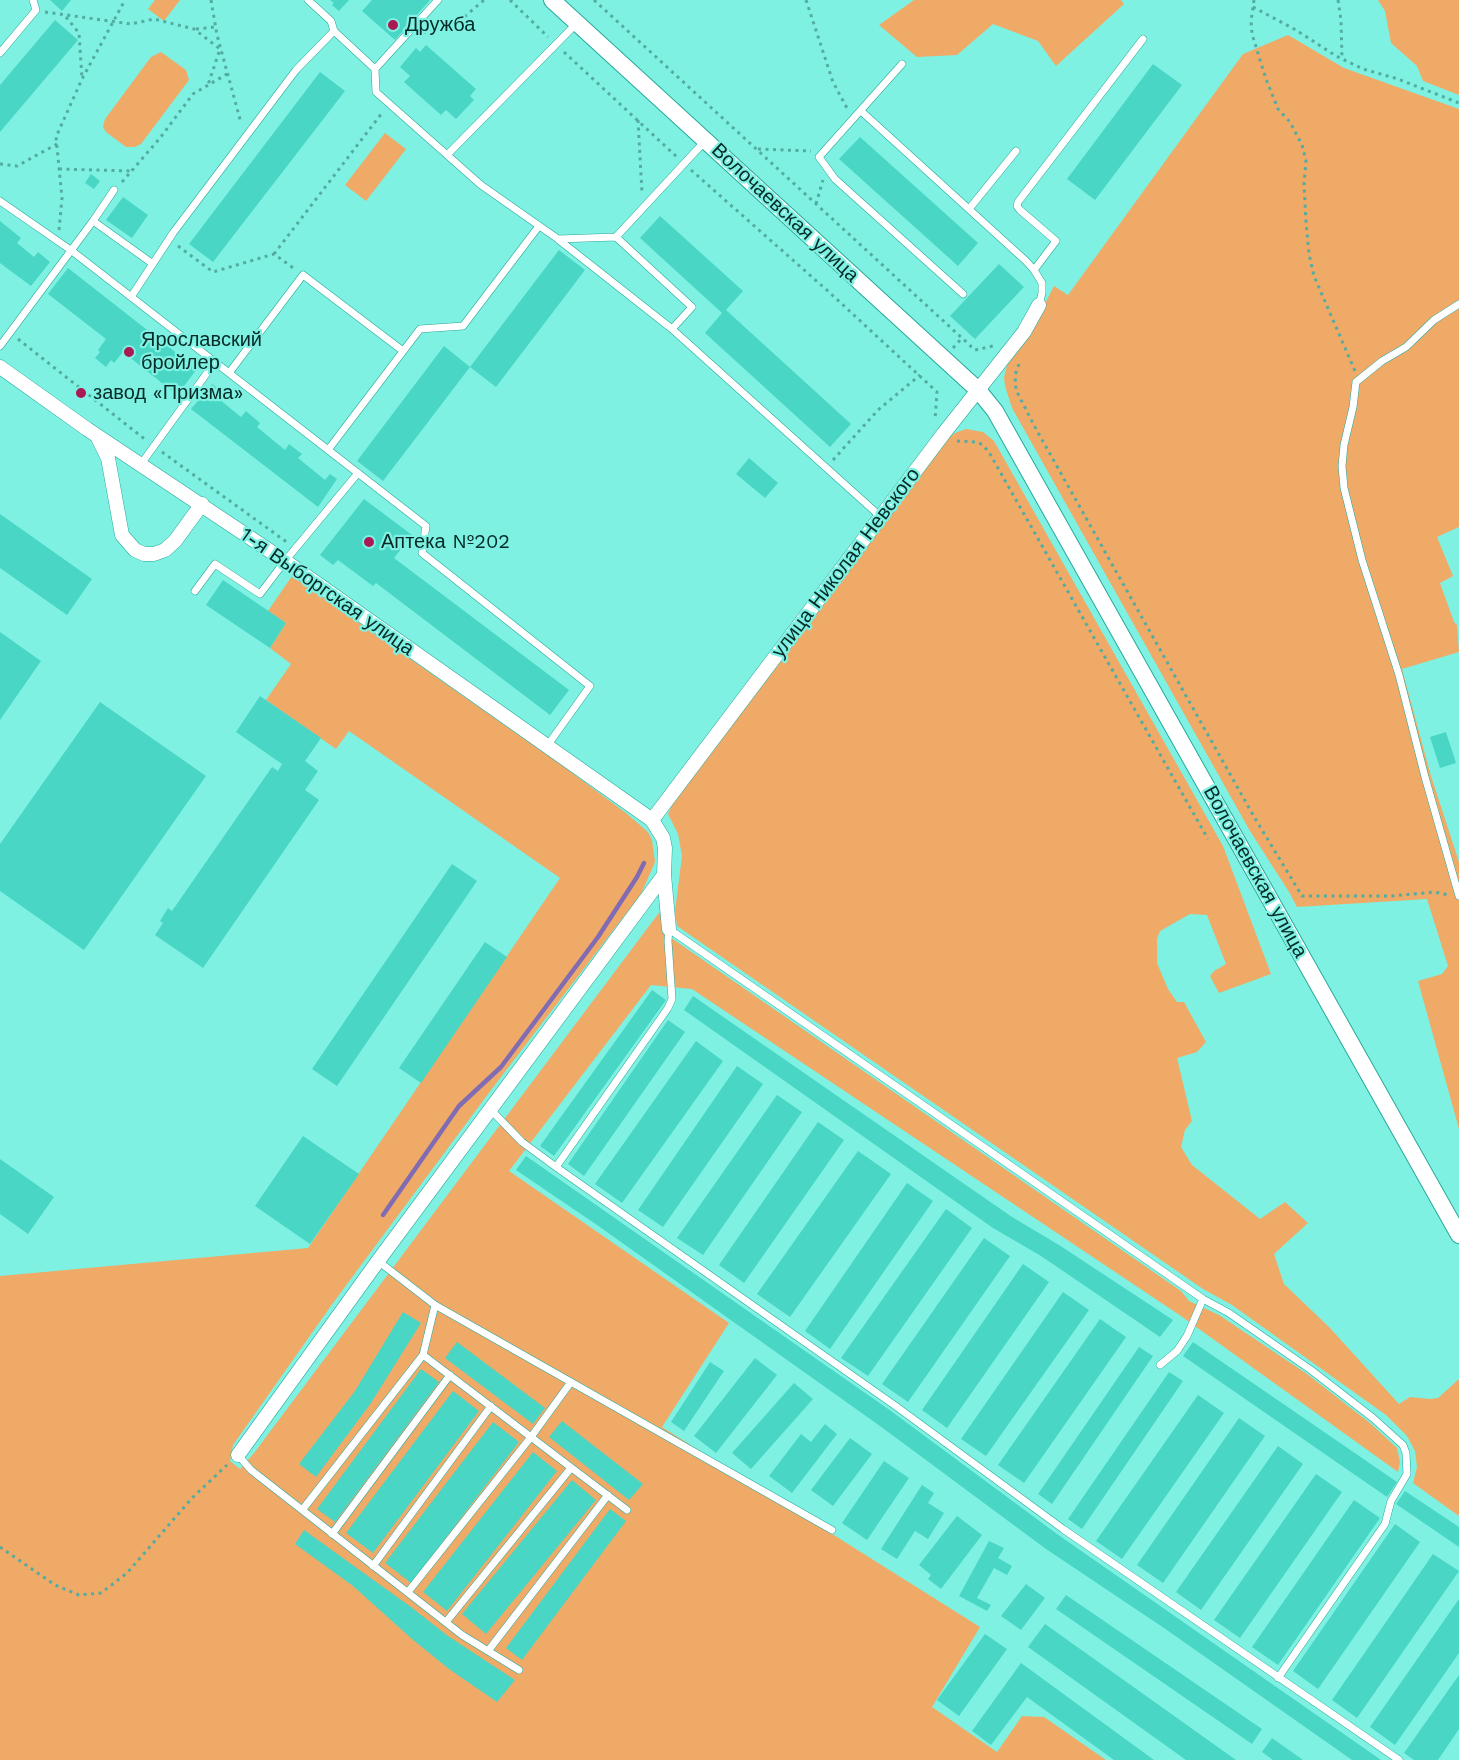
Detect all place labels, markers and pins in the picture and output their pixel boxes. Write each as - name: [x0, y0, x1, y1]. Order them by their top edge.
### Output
- place label: Дружба: [405, 13, 475, 37]
- marker: Дружба: [386, 18, 400, 32]
- place label: Ярославский бройлер: [141, 328, 262, 375]
- marker: Ярославский бройлер: [122, 345, 136, 359]
- place label: завод «Призма»: [93, 381, 243, 405]
- marker: завод «Призма»: [74, 386, 88, 400]
- place label: Аптека №202: [381, 530, 510, 554]
- marker: Аптека №202: [362, 535, 376, 549]

